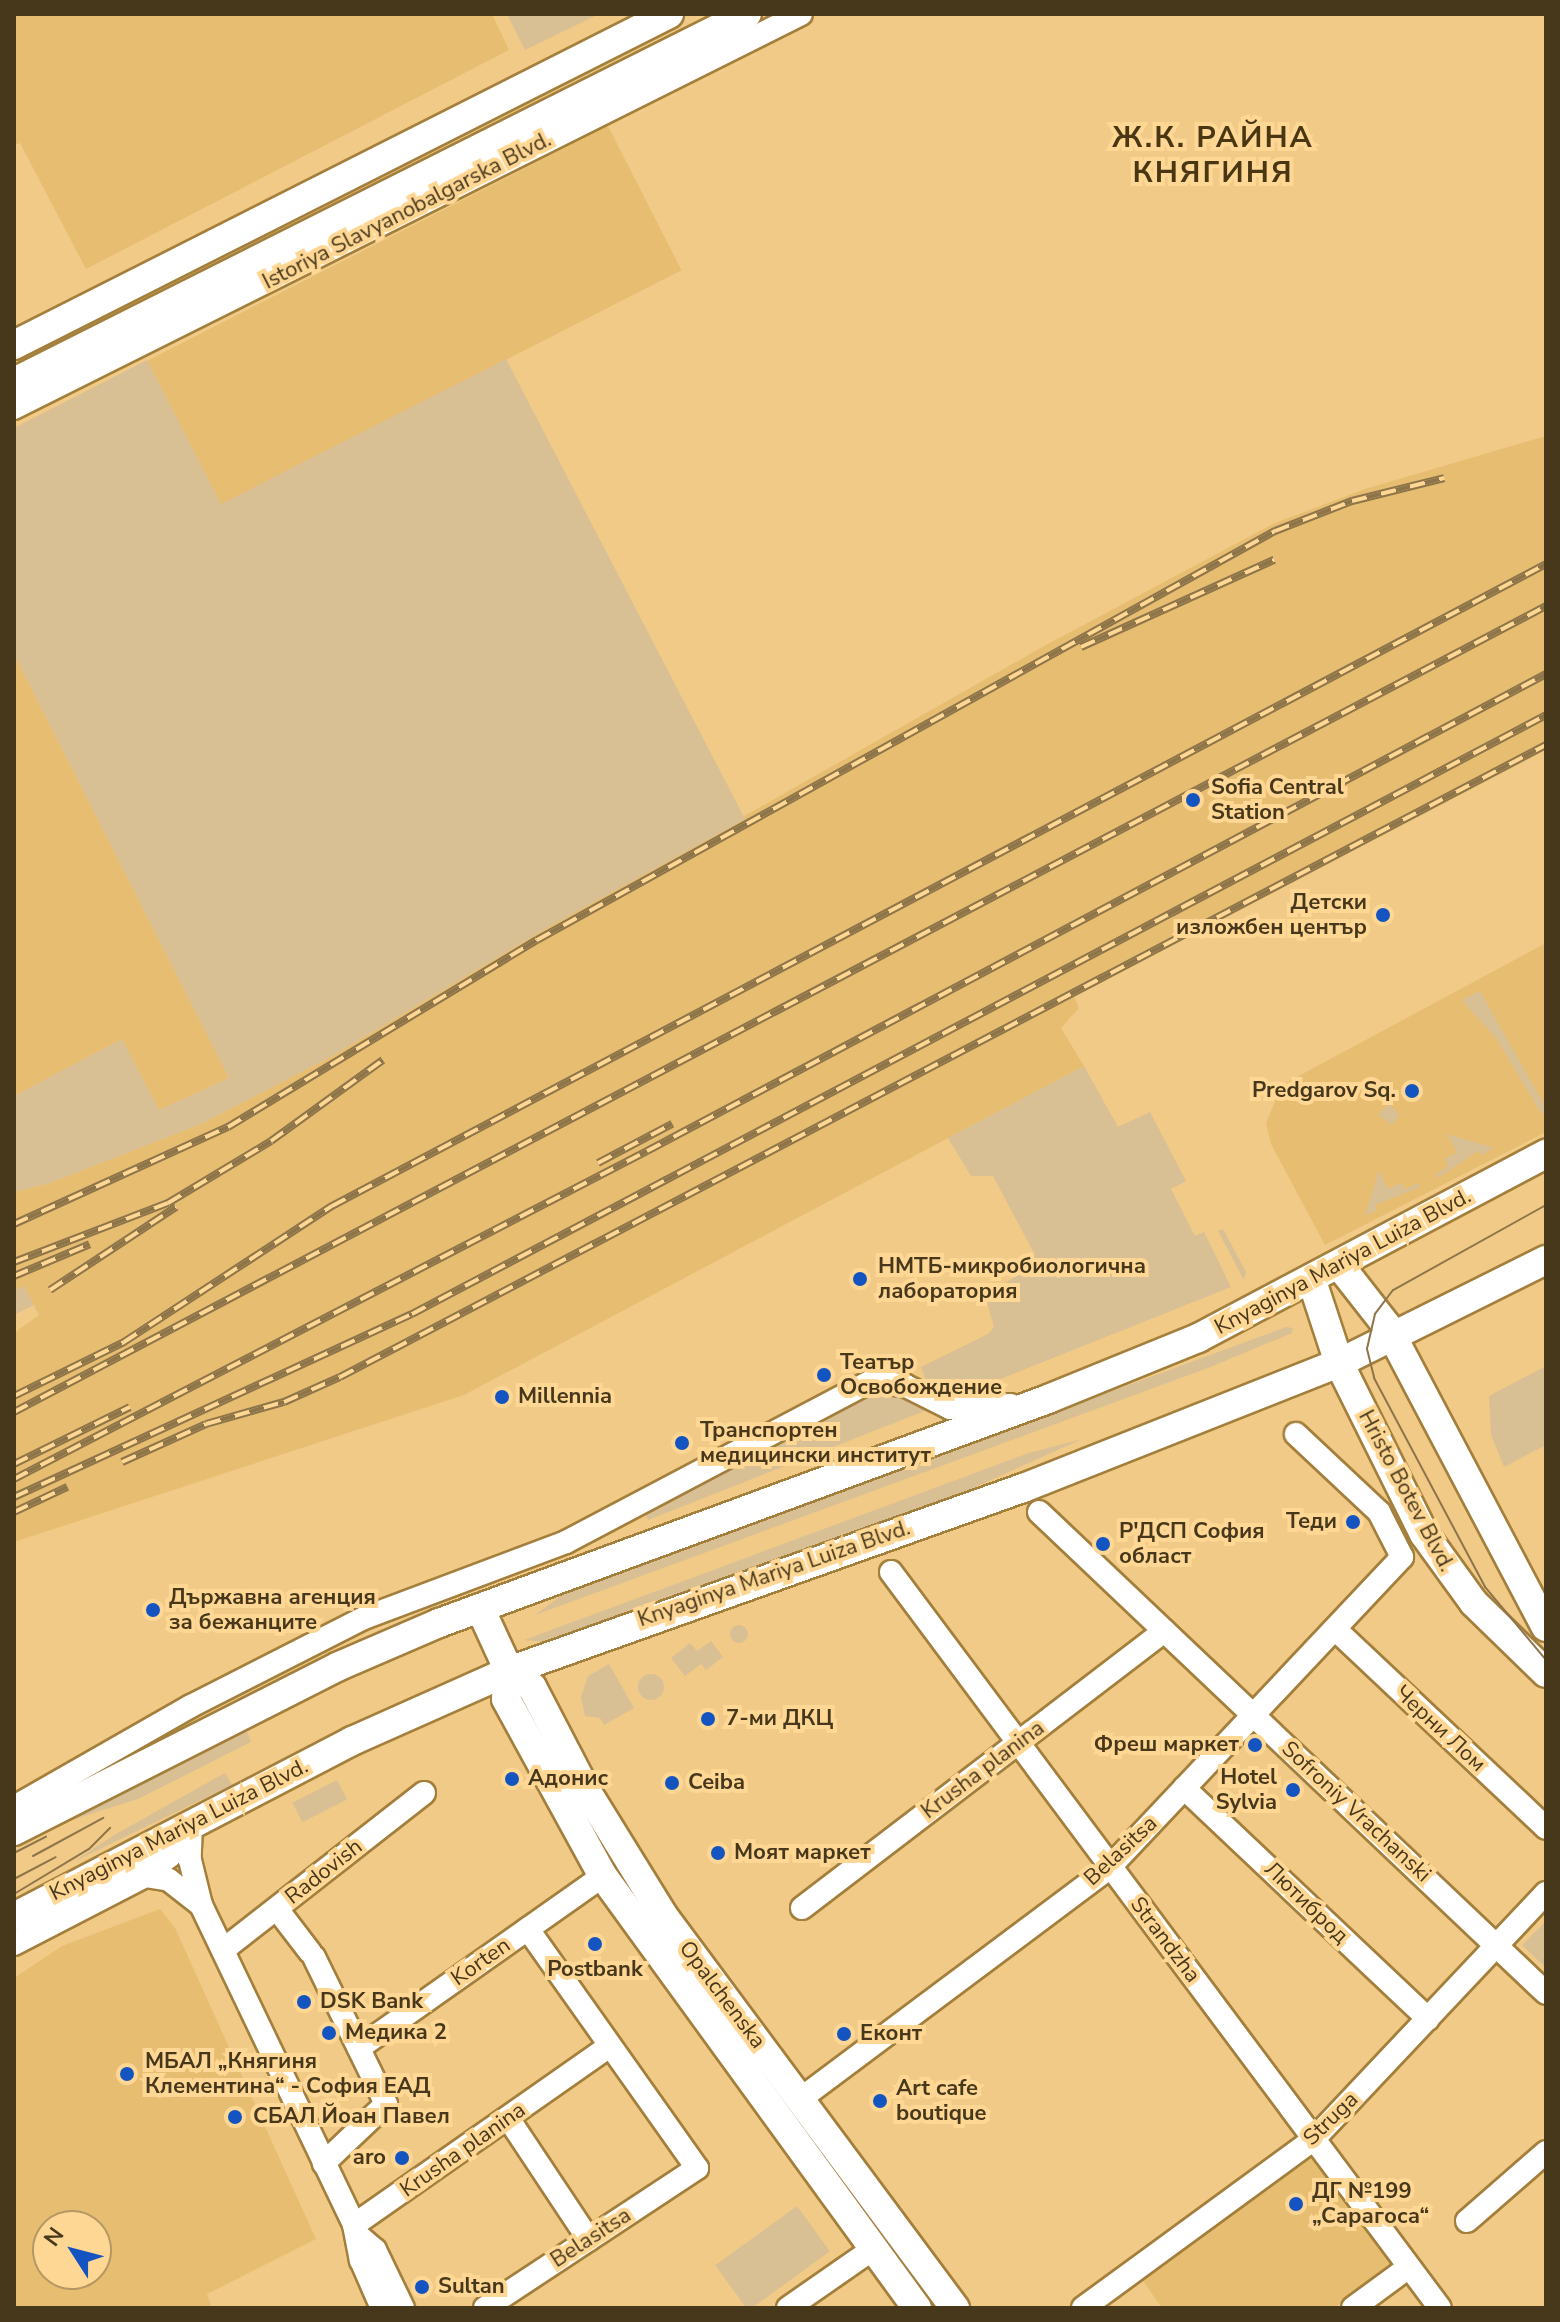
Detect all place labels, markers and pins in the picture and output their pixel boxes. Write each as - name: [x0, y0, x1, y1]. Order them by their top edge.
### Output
- place label: Sofia Central Station: [1211, 774, 1344, 826]
- marker: Sofia Central Station: [1182, 789, 1204, 811]
- place label: Детски изложбен център: [1176, 889, 1367, 940]
- marker: Детски изложбен център: [1374, 906, 1392, 924]
- place label: Predgarov Sq.: [1252, 1078, 1396, 1104]
- marker: Predgarov Sq.: [1403, 1082, 1421, 1100]
- place label: НМТБ-микробиологична лаборатория: [878, 1253, 1146, 1304]
- marker: НМТБ-микробиологична лаборатория: [849, 1268, 871, 1290]
- place label: Театър Освобождение: [840, 1349, 1002, 1400]
- marker: Театър Освобождение: [815, 1366, 833, 1384]
- place label: Millennia: [518, 1384, 612, 1410]
- marker: Millennia: [493, 1388, 511, 1406]
- place label: Транспортен медицински институт: [700, 1417, 931, 1468]
- marker: Транспортен медицински институт: [671, 1432, 693, 1454]
- place label: Теди: [1286, 1509, 1337, 1535]
- marker: Теди: [1344, 1513, 1362, 1531]
- place label: Р'ДСП София област: [1119, 1518, 1265, 1570]
- marker: Р'ДСП София област: [1094, 1535, 1112, 1553]
- place label: Държавна агенция за бежанците: [169, 1584, 376, 1636]
- marker: Държавна агенция за бежанците: [144, 1601, 162, 1619]
- place label: 7-ми ДКЦ: [726, 1706, 833, 1732]
- marker: 7-ми ДКЦ: [697, 1708, 719, 1730]
- place label: Фреш маркет: [1094, 1732, 1239, 1758]
- marker: Фреш маркет: [1246, 1736, 1264, 1754]
- place label: Hotel Sylvia: [1216, 1764, 1277, 1816]
- place label: Адонис: [528, 1766, 608, 1792]
- marker: Адонис: [503, 1770, 521, 1788]
- place label: Ceiba: [688, 1770, 745, 1796]
- marker: Ceiba: [663, 1774, 681, 1792]
- marker: Hotel Sylvia: [1284, 1781, 1302, 1799]
- place label: Моят маркет: [734, 1840, 871, 1866]
- marker: Моят маркет: [709, 1844, 727, 1862]
- marker: Postbank: [586, 1935, 604, 1953]
- place label: Postbank: [547, 1957, 643, 1983]
- place label: DSK Bank: [320, 1989, 423, 2015]
- marker: DSK Bank: [295, 1993, 313, 2011]
- place label: Медика 2: [345, 2020, 447, 2046]
- place label: Еконт: [860, 2021, 922, 2047]
- marker: Медика 2: [320, 2024, 338, 2042]
- marker: Еконт: [835, 2025, 853, 2043]
- place label: МБАЛ „Княгиня Клементина“ - София ЕАД: [145, 2048, 431, 2100]
- marker: МБАЛ „Княгиня Клементина“ - София ЕАД: [116, 2063, 138, 2085]
- place label: Art cafe boutique: [896, 2075, 987, 2126]
- marker: Art cafe boutique: [871, 2092, 889, 2110]
- place label: СБАЛ Йоан Павел: [253, 2104, 450, 2130]
- marker: СБАЛ Йоан Павел: [224, 2106, 246, 2128]
- place label: aro: [353, 2145, 386, 2171]
- marker: aro: [393, 2149, 411, 2167]
- place label: ДГ №199 „Сарагоса“: [1312, 2178, 1429, 2230]
- marker: ДГ №199 „Сарагоса“: [1287, 2195, 1305, 2213]
- place label: Sultan: [438, 2274, 505, 2300]
- marker: Sultan: [413, 2278, 431, 2296]

